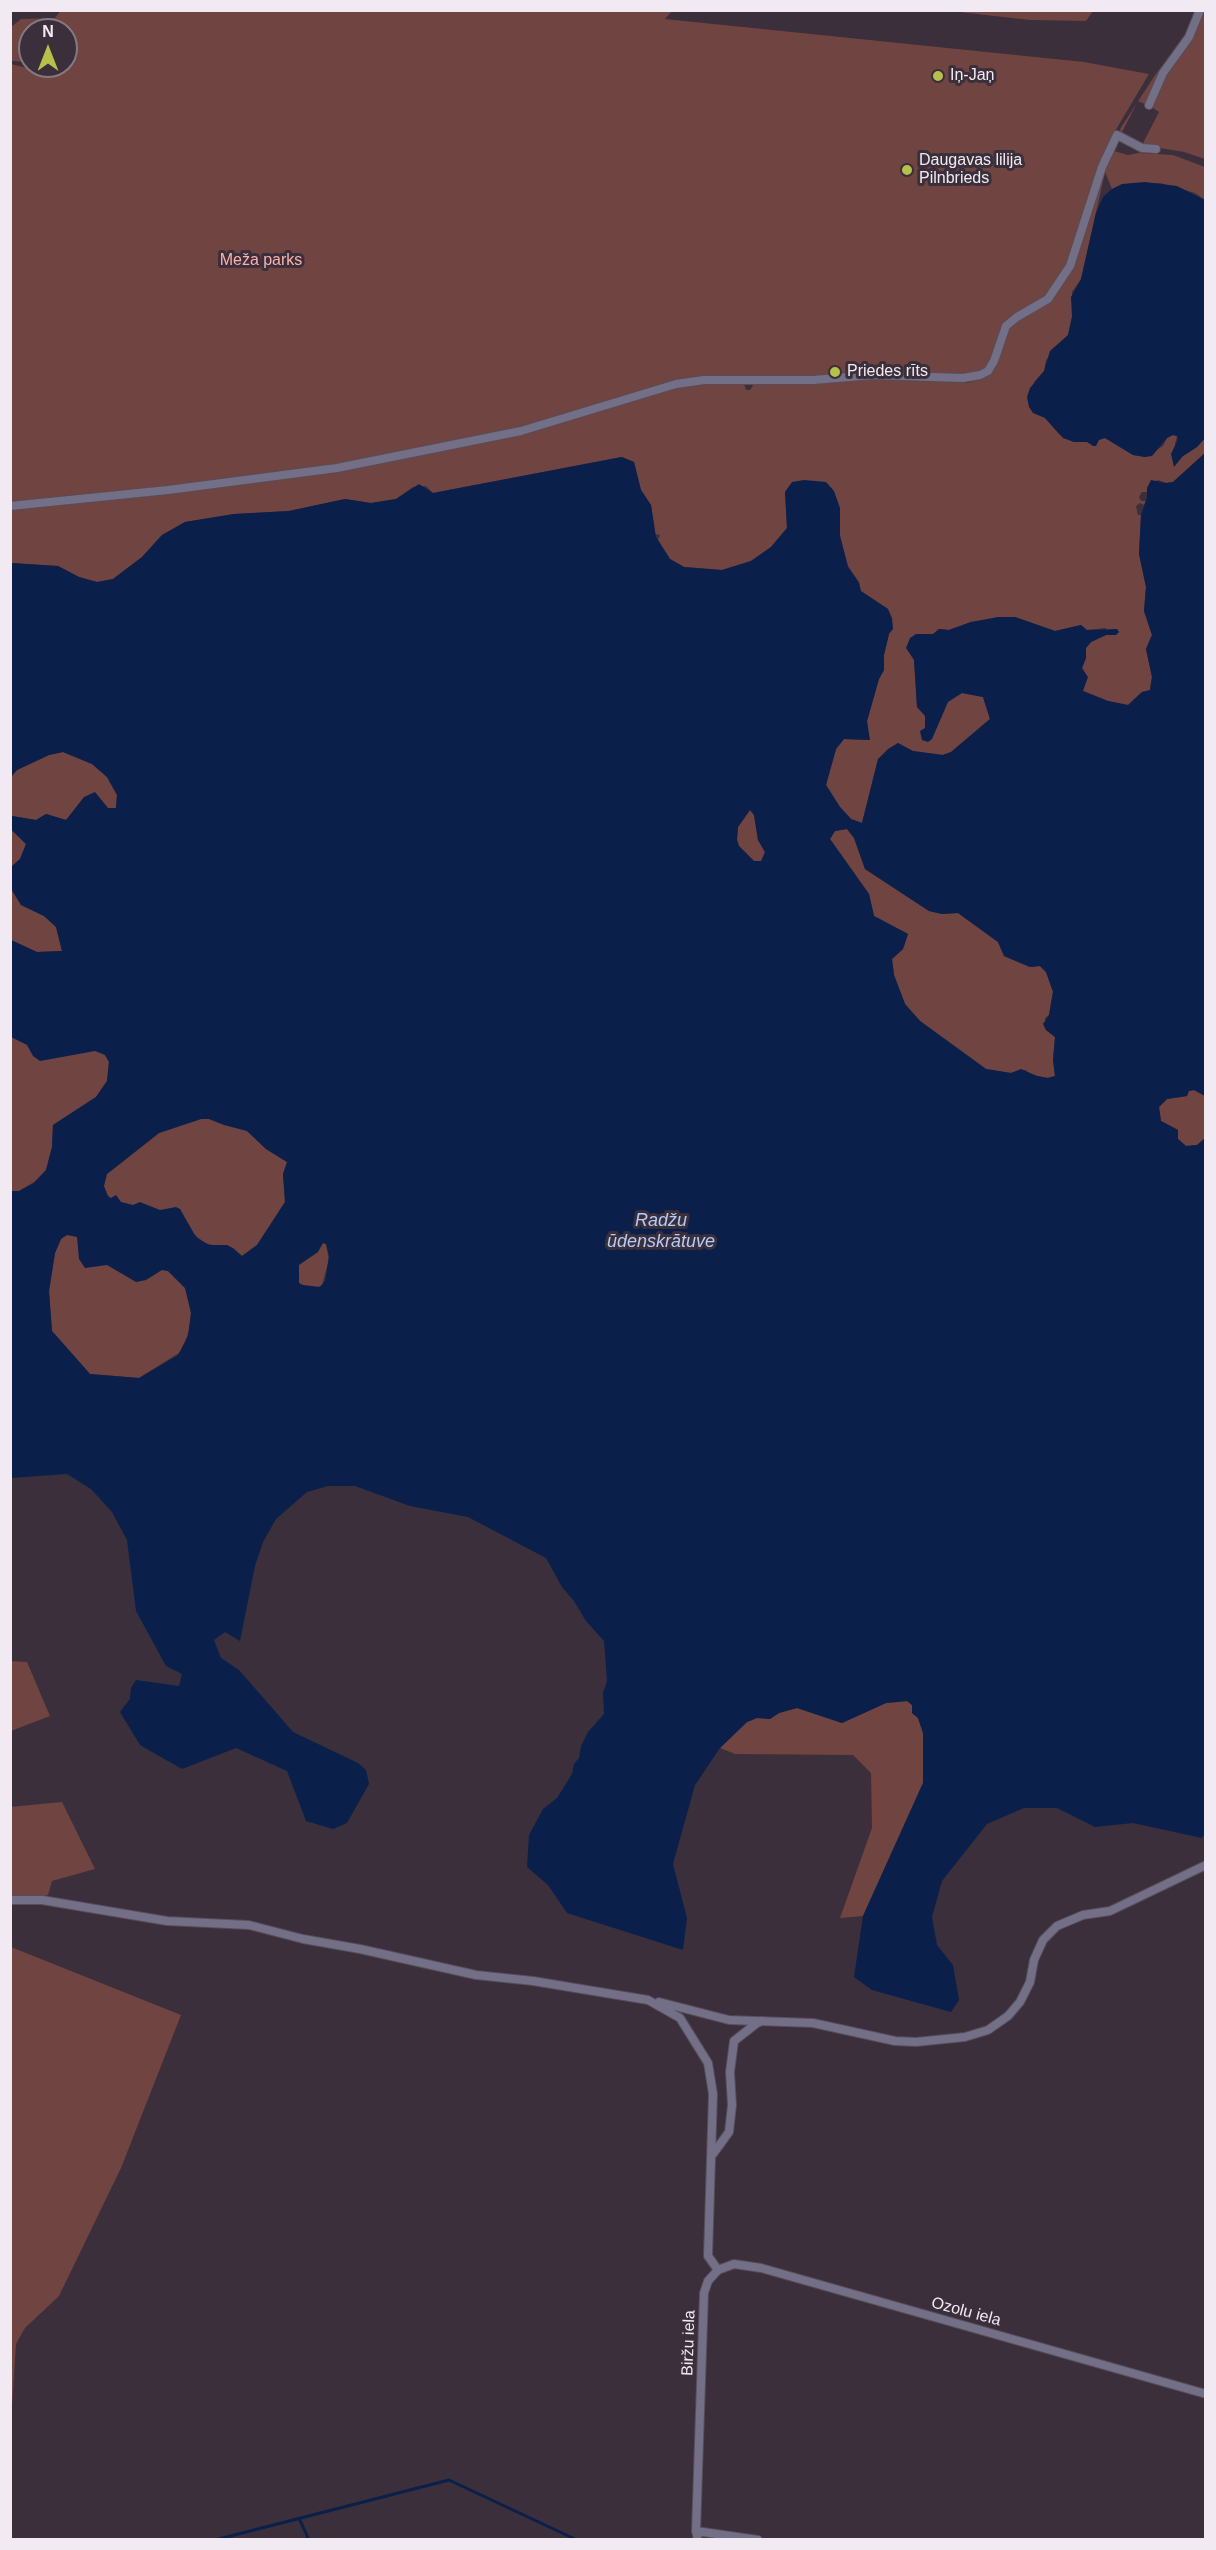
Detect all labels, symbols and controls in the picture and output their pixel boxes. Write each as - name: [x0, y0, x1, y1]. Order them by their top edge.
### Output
- north arrow: [18, 18, 78, 78]
- text: N: [42, 23, 54, 40]
- place label: Iņ-Jaņ: [950, 66, 994, 86]
- marker: Iņ-Jaņ: [931, 69, 945, 83]
- place label: Daugavas lilija Pilnbrieds: [919, 151, 1022, 189]
- marker: Daugavas lilija Pilnbrieds: [900, 163, 914, 177]
- park label: Meža parks: [220, 251, 302, 271]
- place label: Priedes rīts: [847, 362, 928, 382]
- marker: Priedes rīts: [828, 365, 842, 379]
- water label: Radžu ūdenskrātuve: [607, 1210, 715, 1252]
- street label: Ozolu iela: [929, 2294, 1003, 2330]
- street label: Biržu iela: [678, 2310, 700, 2376]

